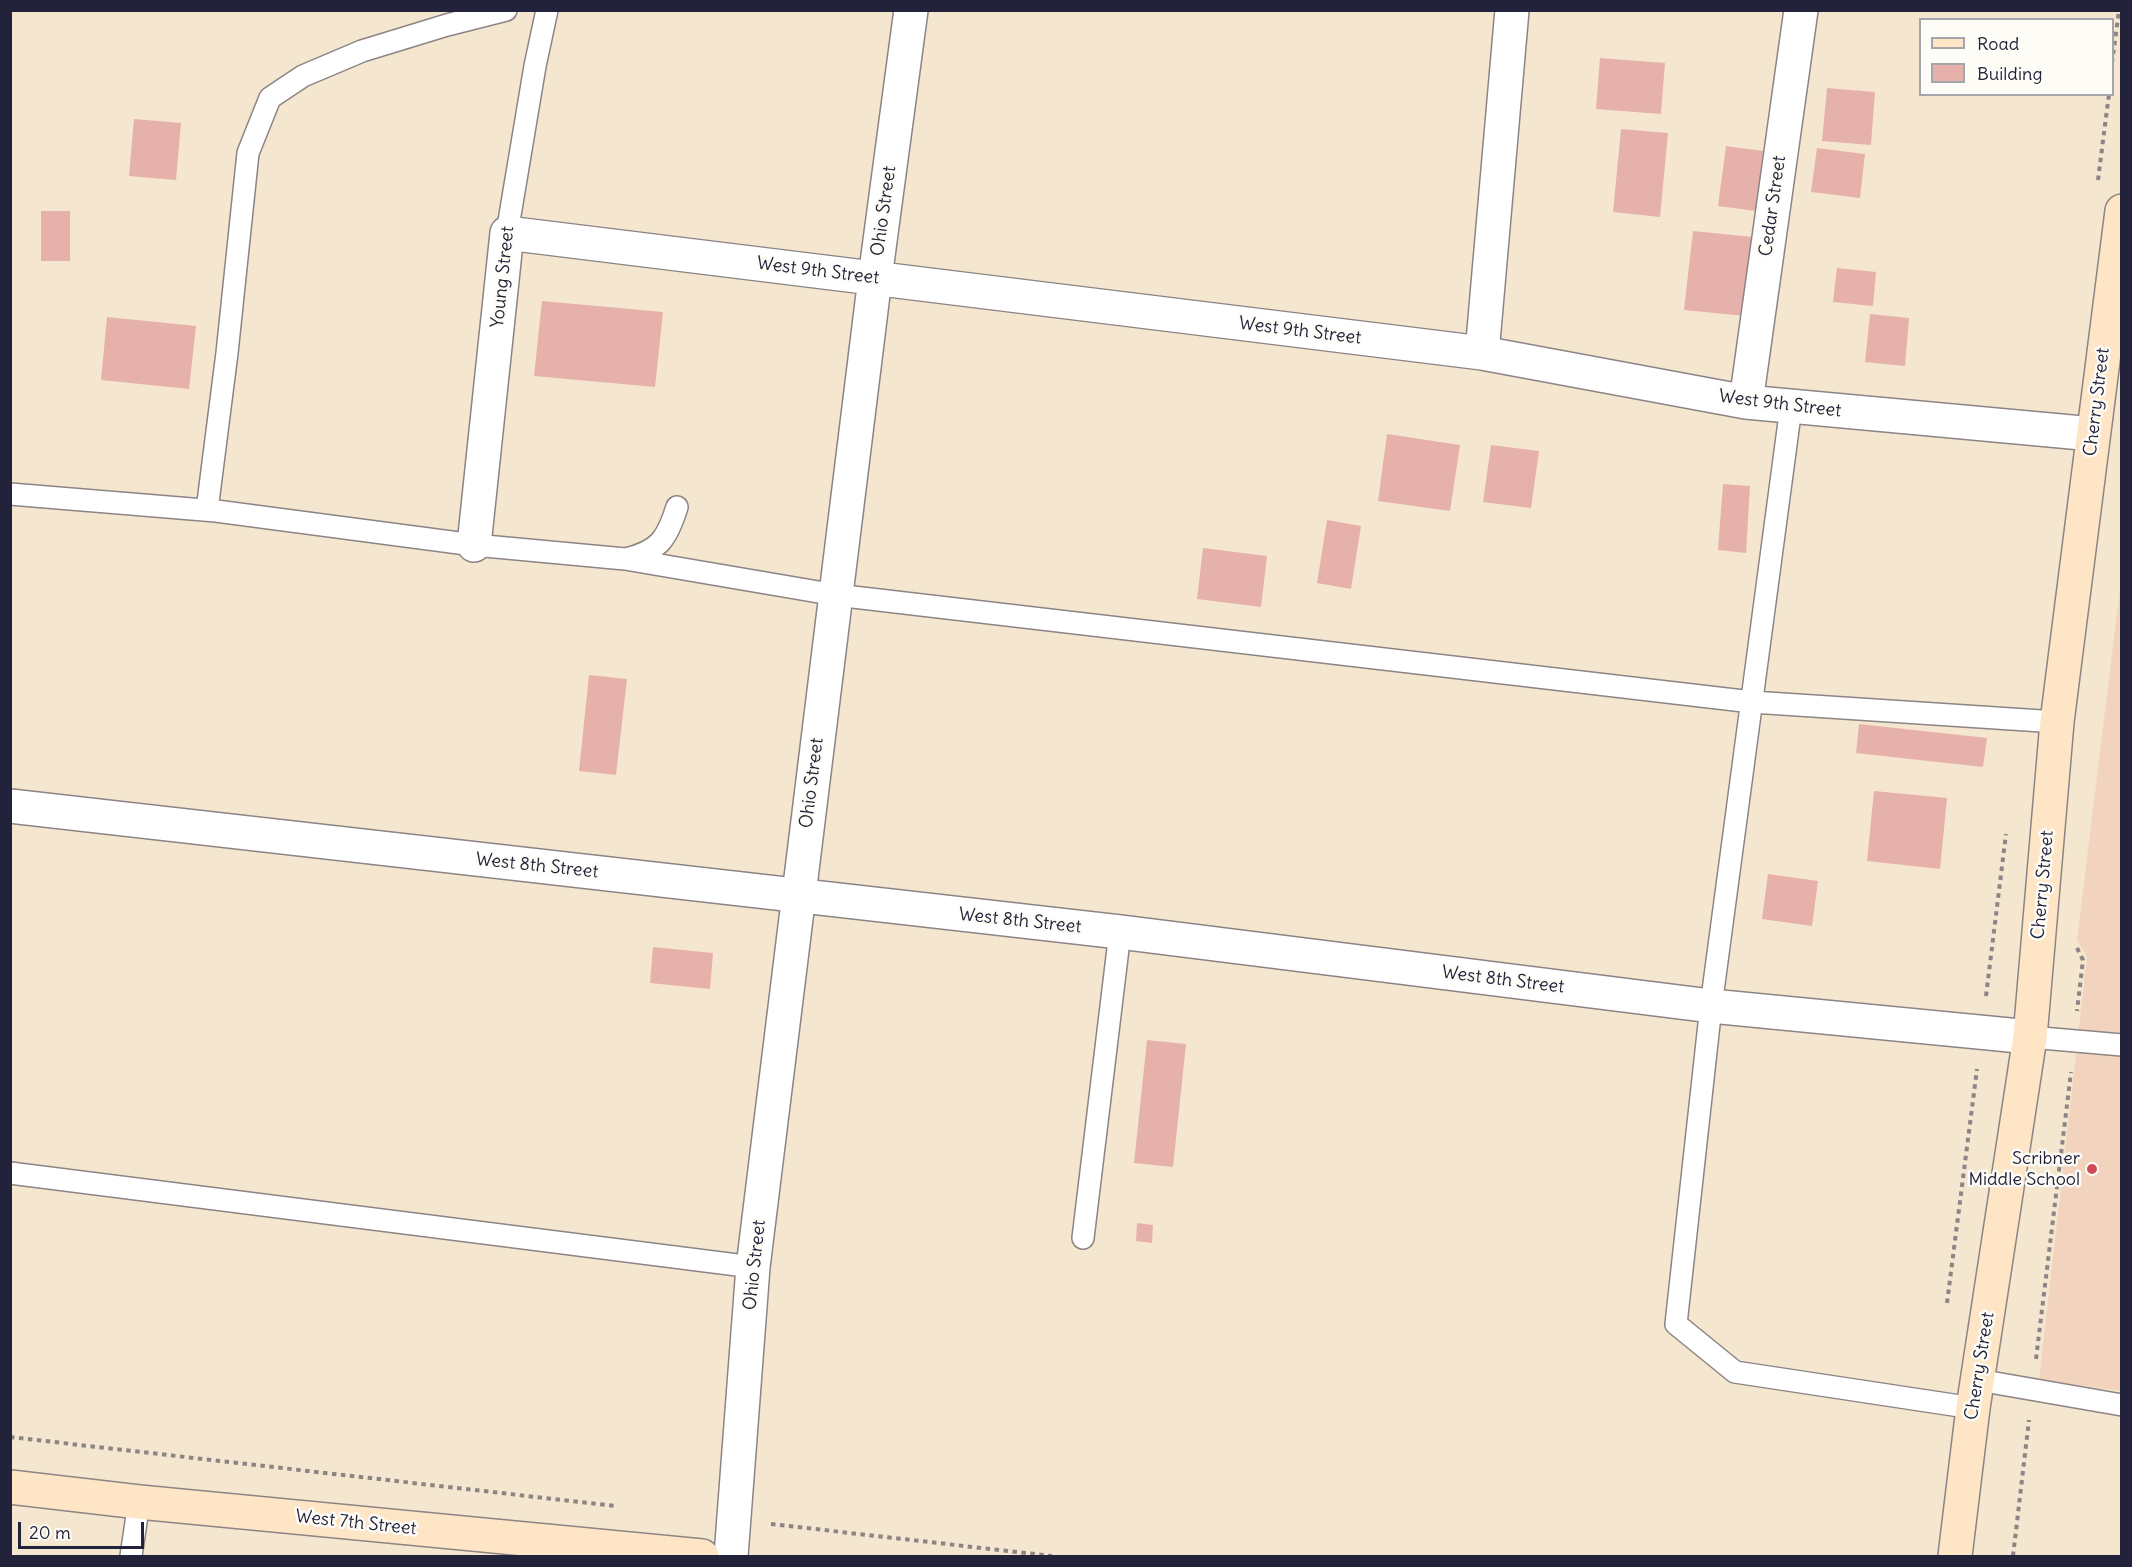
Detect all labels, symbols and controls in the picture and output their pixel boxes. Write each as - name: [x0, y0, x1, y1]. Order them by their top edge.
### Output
- legend: [1919, 18, 2114, 96]
- text: Road: [1977, 32, 2019, 55]
- text: Building: [1977, 62, 2042, 85]
- street label: Cedar Street: [1755, 154, 1791, 258]
- street label: Ohio Street: [867, 165, 901, 257]
- street label: Young Street: [487, 225, 519, 329]
- street label: West 9th Street: [756, 253, 880, 289]
- street label: West 9th Street: [1238, 313, 1362, 349]
- street label: Cherry Street: [2080, 347, 2114, 457]
- street label: West 9th Street: [1718, 386, 1842, 422]
- street label: Ohio Street: [796, 737, 828, 829]
- street label: Cherry Street: [2027, 830, 2059, 940]
- street label: West 8th Street: [475, 849, 599, 883]
- street label: West 8th Street: [958, 904, 1082, 938]
- street label: West 8th Street: [1441, 962, 1565, 998]
- place label: Scribner Middle School: [1968, 1148, 2080, 1190]
- marker: Scribner Middle School: [2085, 1162, 2099, 1176]
- street label: Ohio Street: [740, 1219, 770, 1311]
- street label: Cherry Street: [1961, 1310, 1999, 1422]
- street label: West 7th Street: [294, 1506, 418, 1540]
- scale bar: [21, 1510, 147, 1548]
- text: 20 m: [29, 1521, 71, 1544]

